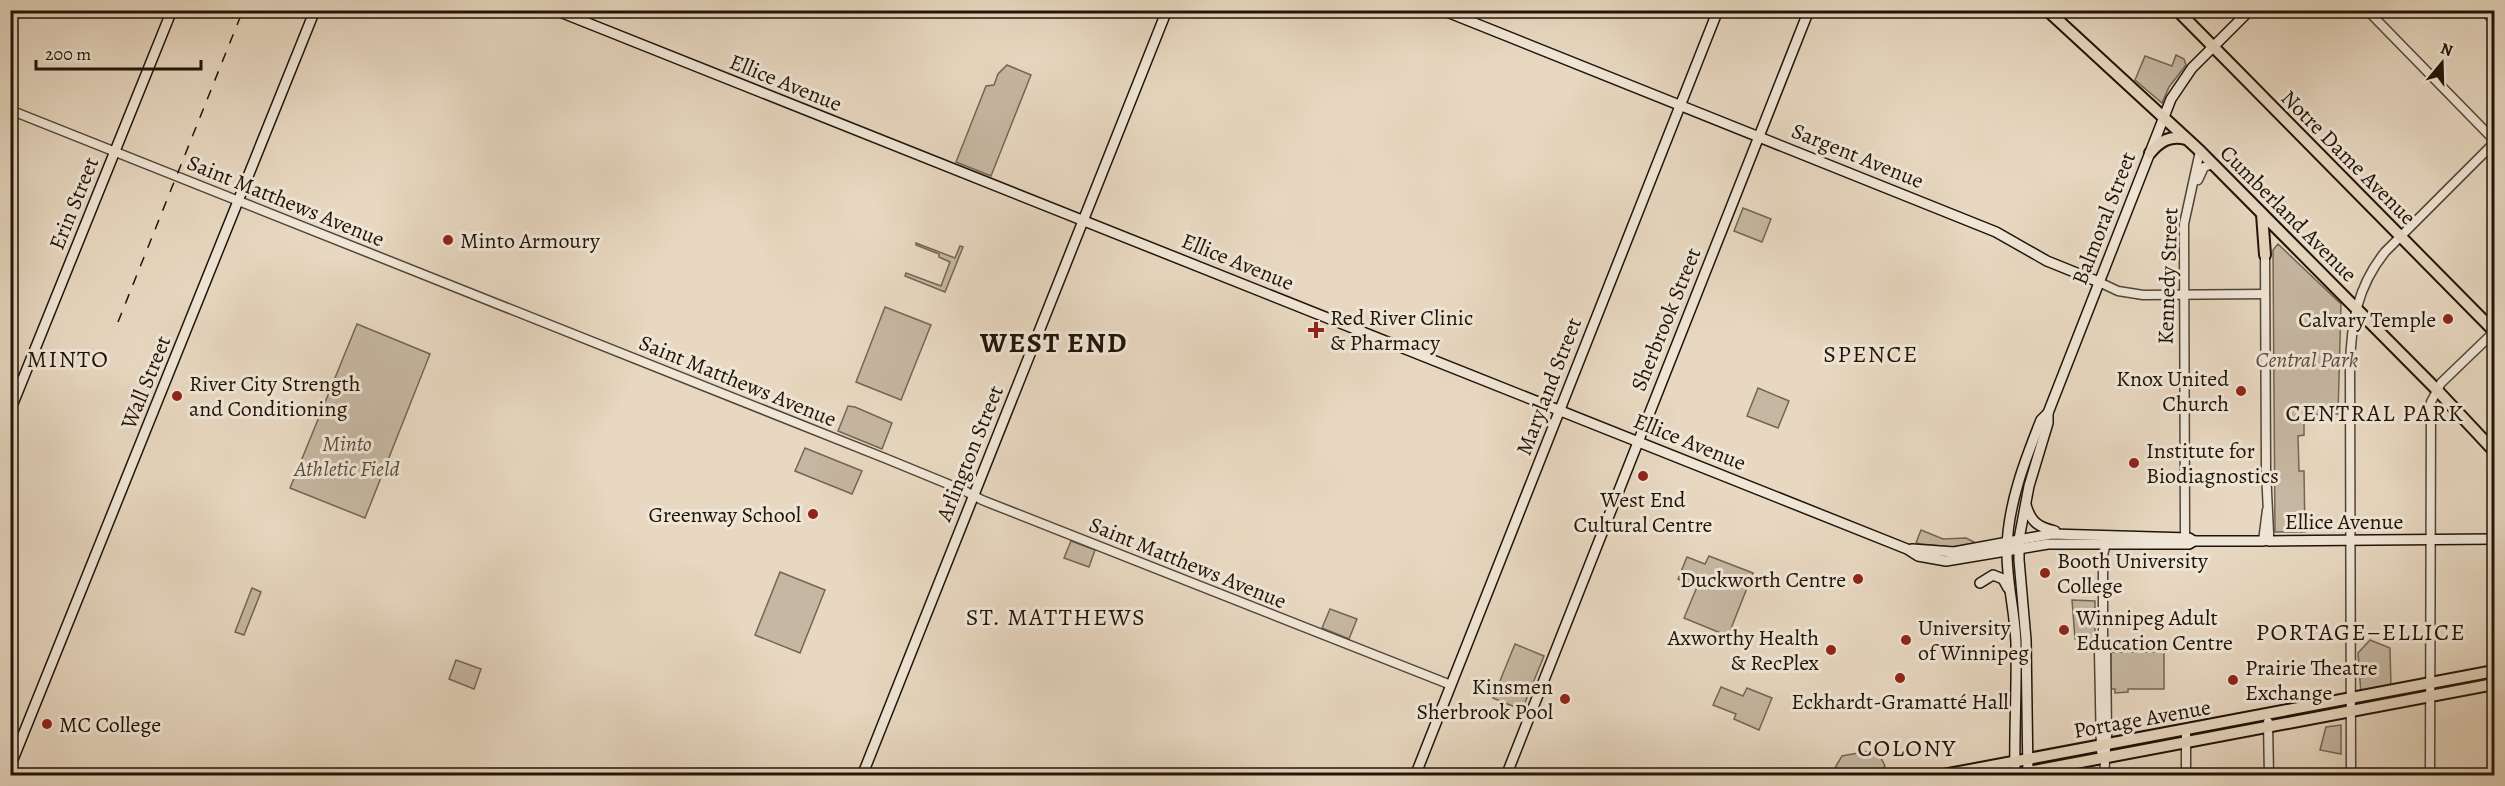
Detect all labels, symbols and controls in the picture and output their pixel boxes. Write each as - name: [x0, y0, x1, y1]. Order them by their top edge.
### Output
- scale bar: [36, 33, 201, 71]
- north arrow: [2412, 33, 2472, 93]
- text: N: [2437, 37, 2456, 62]
- text: 200 m: [45, 42, 91, 66]
- street label: Ellice Avenue: [725, 47, 846, 119]
- street label: Notre Dame Avenue: [2274, 84, 2422, 232]
- street label: Sargent Avenue: [1787, 116, 1928, 196]
- street label: Cumberland Avenue: [2213, 138, 2364, 289]
- street label: Balmoral Street: [2065, 147, 2143, 289]
- street label: Saint Matthews Avenue: [182, 148, 389, 254]
- street label: Erin Street: [42, 153, 106, 254]
- street label: Kennedy Street: [2151, 207, 2185, 345]
- place label: Minto Armoury: [460, 226, 600, 256]
- street label: Ellice Avenue: [1177, 226, 1298, 298]
- marker: Minto Armoury: [441, 233, 455, 247]
- street label: Sherbrook Street: [1624, 243, 1708, 396]
- place label: Red River Clinic & Pharmacy: [1330, 303, 1473, 358]
- place label: Calvary Temple: [2298, 305, 2436, 335]
- marker: Calvary Temple: [2441, 312, 2455, 326]
- street label: Maryland Street: [1509, 313, 1589, 460]
- marker: Red River Clinic & Pharmacy: [1307, 321, 1325, 339]
- district label: WEST END: [979, 324, 1128, 362]
- street label: Saint Matthews Avenue: [634, 328, 841, 434]
- street label: Wall Street: [113, 331, 178, 434]
- district label: SPENCE: [1823, 338, 1919, 370]
- district label: MINTO: [27, 343, 109, 375]
- park label: Central Park: [2256, 345, 2359, 375]
- place label: Knox United Church: [2116, 364, 2229, 419]
- place label: River City Strength and Conditioning: [189, 369, 361, 424]
- street label: Arlington Street: [929, 381, 1011, 527]
- marker: Knox United Church: [2234, 384, 2248, 398]
- marker: River City Strength and Conditioning: [170, 389, 184, 403]
- district label: CENTRAL PARK: [2285, 397, 2465, 429]
- street label: Ellice Avenue: [1629, 406, 1750, 478]
- park label: Minto Athletic Field: [293, 429, 400, 484]
- place label: Institute for Biodiagnostics: [2146, 436, 2279, 491]
- marker: Institute for Biodiagnostics: [2127, 456, 2141, 470]
- marker: West End Cultural Centre: [1636, 469, 1650, 483]
- place label: West End Cultural Centre: [1574, 485, 1712, 540]
- place label: Greenway School: [648, 500, 801, 530]
- marker: Greenway School: [806, 507, 820, 521]
- street label: Ellice Avenue: [2285, 507, 2403, 537]
- street label: Saint Matthews Avenue: [1084, 510, 1291, 616]
- place label: Booth University College: [2057, 546, 2208, 601]
- place label: Duckworth Centre: [1680, 565, 1846, 595]
- marker: Booth University College: [2038, 566, 2052, 580]
- marker: Duckworth Centre: [1851, 572, 1865, 586]
- district label: ST. MATTHEWS: [966, 601, 1146, 633]
- place label: Winnipeg Adult Education Centre: [2075, 603, 2233, 658]
- place label: University of Winnipeg: [1918, 613, 2029, 668]
- district label: PORTAGE–ELLICE: [2256, 616, 2466, 648]
- place label: Axworthy Health & RecPlex: [1667, 623, 1820, 678]
- marker: Winnipeg Adult Education Centre: [2057, 623, 2071, 637]
- marker: University of Winnipeg: [1899, 633, 1913, 647]
- marker: Axworthy Health & RecPlex: [1824, 643, 1838, 657]
- place label: Prairie Theatre Exchange: [2245, 653, 2378, 708]
- marker: Eckhardt-Gramatté Hall: [1893, 671, 1907, 685]
- place label: Kinsmen Sherbrook Pool: [1417, 672, 1553, 727]
- marker: Prairie Theatre Exchange: [2226, 673, 2240, 687]
- place label: Eckhardt-Gramatté Hall: [1791, 687, 2009, 717]
- marker: Kinsmen Sherbrook Pool: [1558, 692, 1572, 706]
- street label: Portage Avenue: [2071, 692, 2213, 746]
- place label: MC College: [59, 710, 161, 740]
- marker: MC College: [40, 717, 54, 731]
- district label: COLONY: [1857, 732, 1957, 764]

